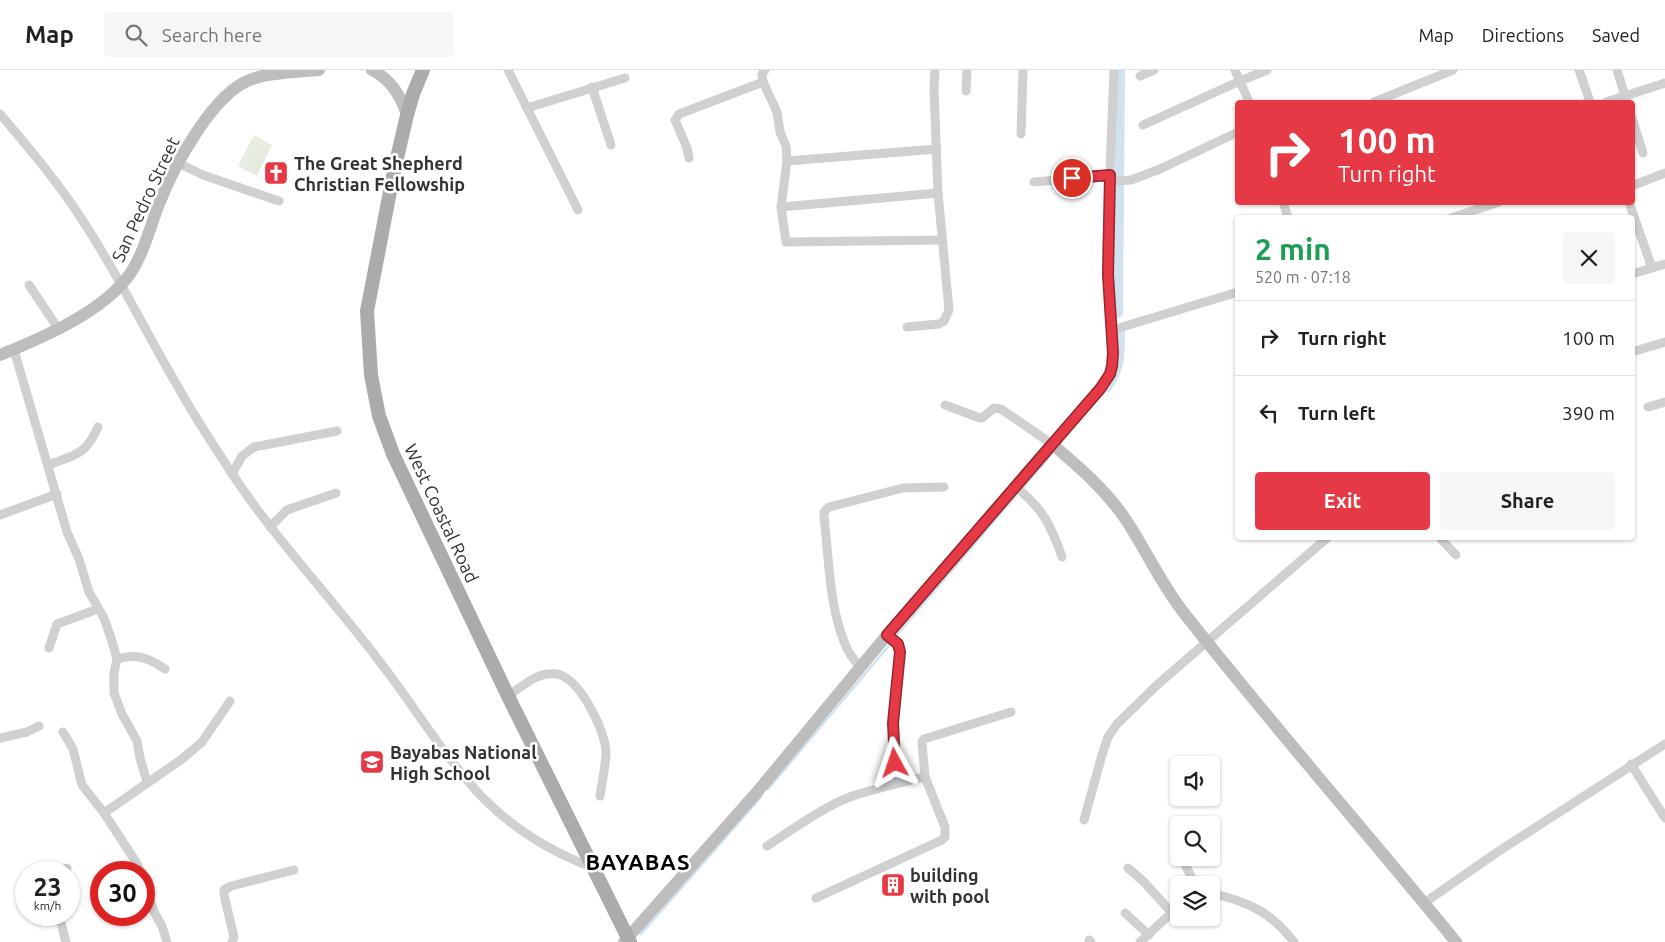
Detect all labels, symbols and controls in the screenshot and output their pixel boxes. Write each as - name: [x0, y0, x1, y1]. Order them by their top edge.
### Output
- search box: [104, 12, 454, 57]
- text: Map: [25, 21, 74, 48]
- icon: search: [122, 21, 150, 49]
- text: Search here: [162, 24, 262, 46]
- text: Map: [1418, 25, 1454, 45]
- text: Directions: [1482, 25, 1564, 45]
- text: Saved: [1592, 25, 1640, 45]
- icon: right: [1255, 120, 1320, 185]
- text: 100 m: [1338, 120, 1436, 160]
- street label: San Pedro Street: [107, 133, 183, 265]
- place label: The Great Shepherd Christian Fellowship: [294, 153, 465, 194]
- pin: [1051, 157, 1093, 199]
- church icon: The Great Shepherd Christian Fellowship: [263, 160, 289, 186]
- text: Turn right: [1338, 161, 1436, 186]
- icon: arrive: [1058, 164, 1086, 192]
- text: 2 min: [1255, 232, 1331, 266]
- button: close: [1563, 232, 1615, 284]
- text: 520 m · 07:18: [1255, 268, 1351, 286]
- icon: right: [1255, 324, 1283, 352]
- text: Turn right: [1298, 327, 1386, 349]
- text: 100 m: [1562, 327, 1615, 349]
- icon: left: [1255, 399, 1283, 427]
- text: Turn left: [1298, 402, 1376, 424]
- text: 390 m: [1562, 402, 1615, 424]
- street label: West Coastal Road: [401, 441, 483, 585]
- button: Exit: [1255, 472, 1430, 530]
- button: Share: [1440, 472, 1615, 530]
- position arrow: [868, 736, 920, 788]
- place label: Bayabas National High School: [390, 742, 537, 783]
- school or university icon: Bayabas National High School: [359, 749, 385, 775]
- map controls: [1170, 756, 1220, 926]
- button: sound: [1170, 756, 1220, 806]
- button: search: [1170, 816, 1220, 866]
- district label: BAYABAS: [585, 849, 691, 874]
- speed limit sign: 30: [90, 861, 155, 926]
- place label: building with pool: [910, 865, 990, 906]
- building icon: building with pool: [880, 872, 906, 898]
- text: 23: [33, 873, 62, 901]
- button: layers: [1170, 876, 1220, 926]
- text: km/h: [34, 899, 61, 912]

